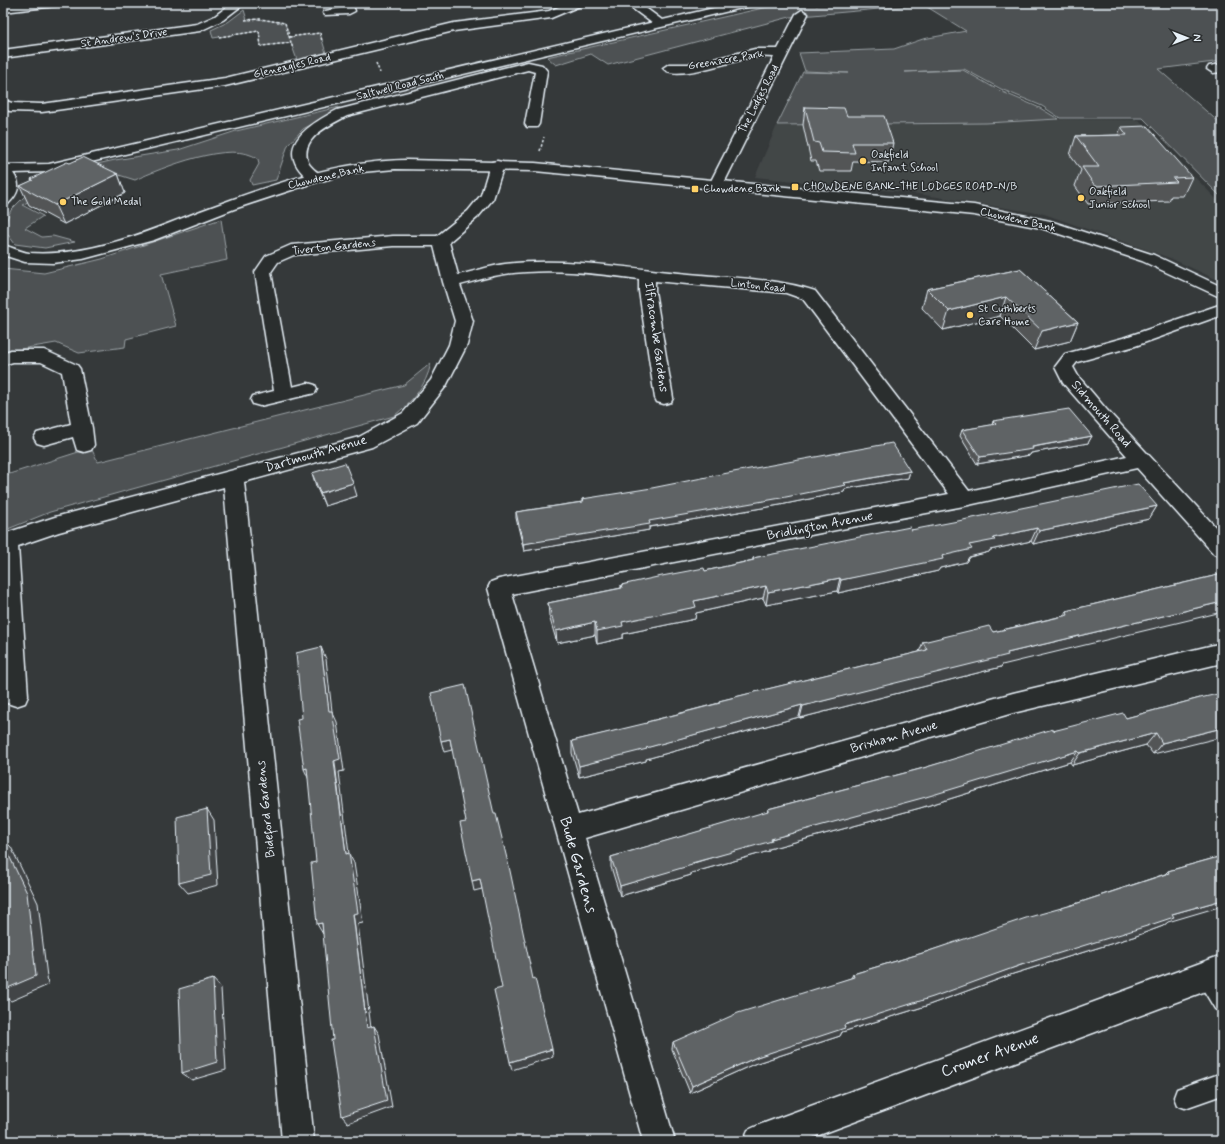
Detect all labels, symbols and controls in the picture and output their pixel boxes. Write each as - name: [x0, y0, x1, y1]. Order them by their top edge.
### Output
- north arrow: [1167, 18, 1207, 58]
- street label: St Andrew's Drive: [80, 25, 168, 51]
- text: N: [1189, 34, 1203, 42]
- street label: Greenacre Park: [687, 46, 765, 74]
- street label: Gleneagles Road: [252, 50, 332, 82]
- street label: The Lodges Road: [736, 62, 784, 137]
- street label: Saltwell Road South: [355, 68, 445, 104]
- place label: Oakfield Infant School: [871, 148, 939, 175]
- marker: Oakfield Infant School: [858, 156, 868, 166]
- street label: Chowdene Bank: [287, 161, 366, 193]
- place label: CHOWDENE BANK-THE LODGES ROAD-N/B: [803, 180, 1017, 194]
- place label: Chowdene Bank: [703, 182, 781, 196]
- marker: CHOWDENE BANK-THE LODGES ROAD-N/B: [790, 182, 800, 192]
- marker: Chowdene Bank: [690, 184, 700, 194]
- place label: Oakfield Junior School: [1089, 185, 1150, 212]
- marker: Oakfield Junior School: [1076, 193, 1086, 203]
- place label: The Gold Medal: [71, 195, 142, 209]
- marker: The Gold Medal: [58, 197, 68, 207]
- street label: Chowdene Bank: [979, 204, 1058, 236]
- street label: Tiverton Gardens: [291, 236, 377, 258]
- street label: Linton Road: [730, 276, 786, 296]
- street label: Ilfracombe Gardens: [640, 281, 672, 393]
- place label: St Cuthberts Care Home: [978, 302, 1036, 329]
- marker: St Cuthberts Care Home: [965, 310, 975, 320]
- street label: Sidmouth Road: [1067, 377, 1135, 451]
- street label: Dartmouth Avenue: [263, 431, 369, 477]
- street label: Bridlington Avenue: [765, 507, 875, 547]
- street label: Brixham Avenue: [848, 716, 940, 758]
- street label: Bideford Gardens: [252, 759, 282, 859]
- street label: Bude Gardens: [554, 814, 602, 916]
- street label: Cromer Avenue: [938, 1028, 1042, 1082]

